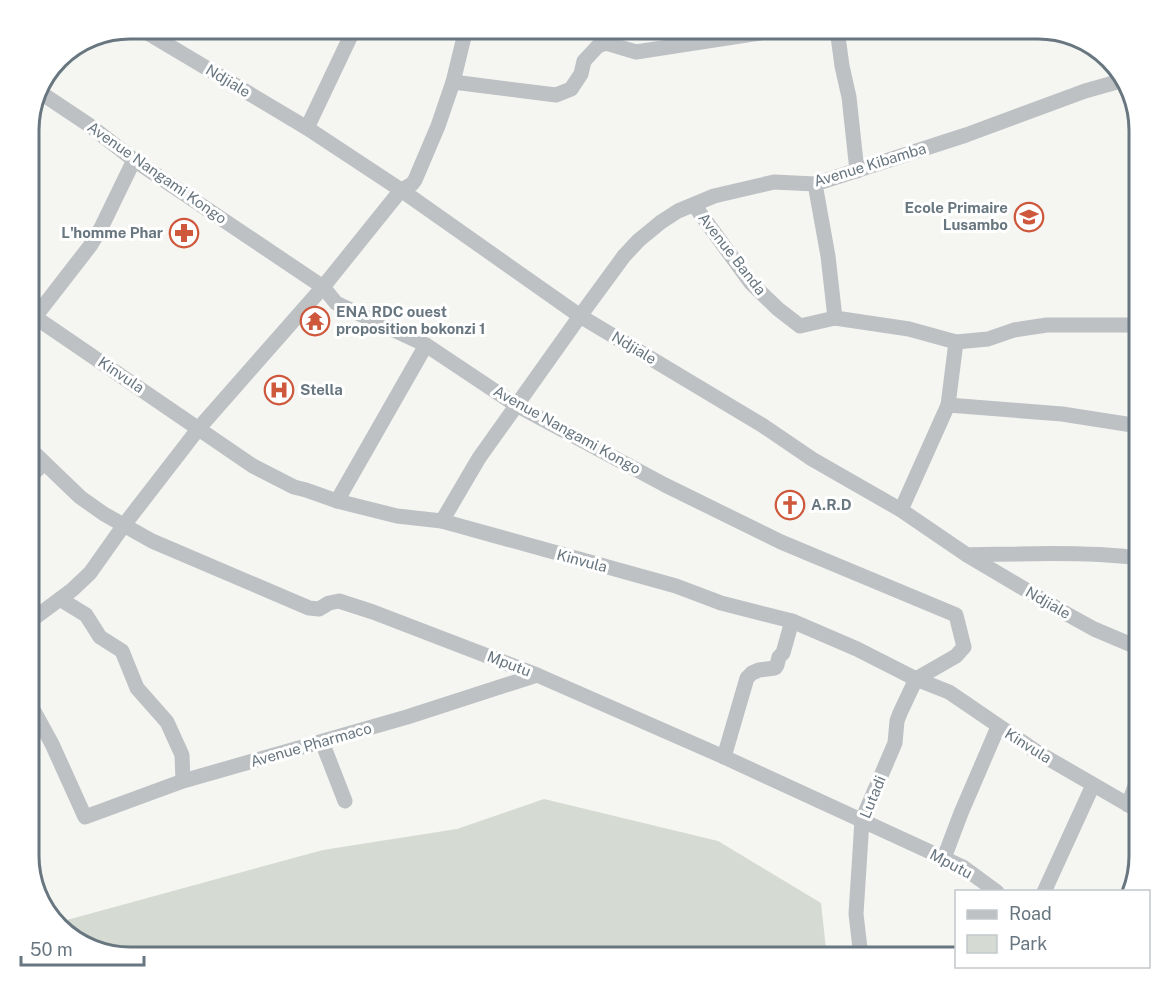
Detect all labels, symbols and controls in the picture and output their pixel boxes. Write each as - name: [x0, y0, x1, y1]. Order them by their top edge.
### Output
- street label: Ndjiale: [203, 61, 254, 100]
- street label: Avenue Nangami Kongo: [85, 118, 230, 227]
- street label: Avenue Kibamba: [812, 139, 928, 190]
- place label: Ecole Primaire Lusambo: [904, 199, 1008, 233]
- school or university icon: Ecole Primaire Lusambo: [1013, 201, 1045, 233]
- street label: Avenue Banda: [695, 209, 770, 298]
- pharmacy icon: L'homme Phar: [168, 217, 200, 249]
- place label: L'homme Phar: [61, 224, 163, 241]
- place label: ENA RDC ouest proposition bokonzi 1: [336, 303, 485, 337]
- temple icon: ENA RDC ouest proposition bokonzi 1: [299, 305, 331, 337]
- street label: Ndjiale: [609, 328, 660, 367]
- street label: Kinvula: [95, 353, 147, 396]
- hospital icon: Stella: [263, 374, 295, 406]
- place label: Stella: [300, 381, 343, 398]
- street label: Avenue Nangami Kongo: [491, 382, 644, 477]
- church icon: A.R.D: [774, 489, 806, 521]
- place label: A.R.D: [811, 496, 852, 513]
- street label: Kinvula: [555, 546, 609, 575]
- street label: Ndjiale: [1023, 583, 1074, 622]
- street label: Mputu: [485, 647, 533, 680]
- street label: Avenue Pharmaco: [248, 719, 373, 770]
- street label: Kinvula: [1002, 725, 1055, 766]
- street label: Lutadi: [856, 773, 889, 821]
- street label: Mputu: [927, 845, 975, 882]
- legend: [955, 890, 1150, 968]
- text: Road: [1009, 903, 1052, 924]
- scale bar: [21, 929, 144, 967]
- text: Park: [1009, 933, 1047, 954]
- text: 50 m: [30, 939, 73, 960]

